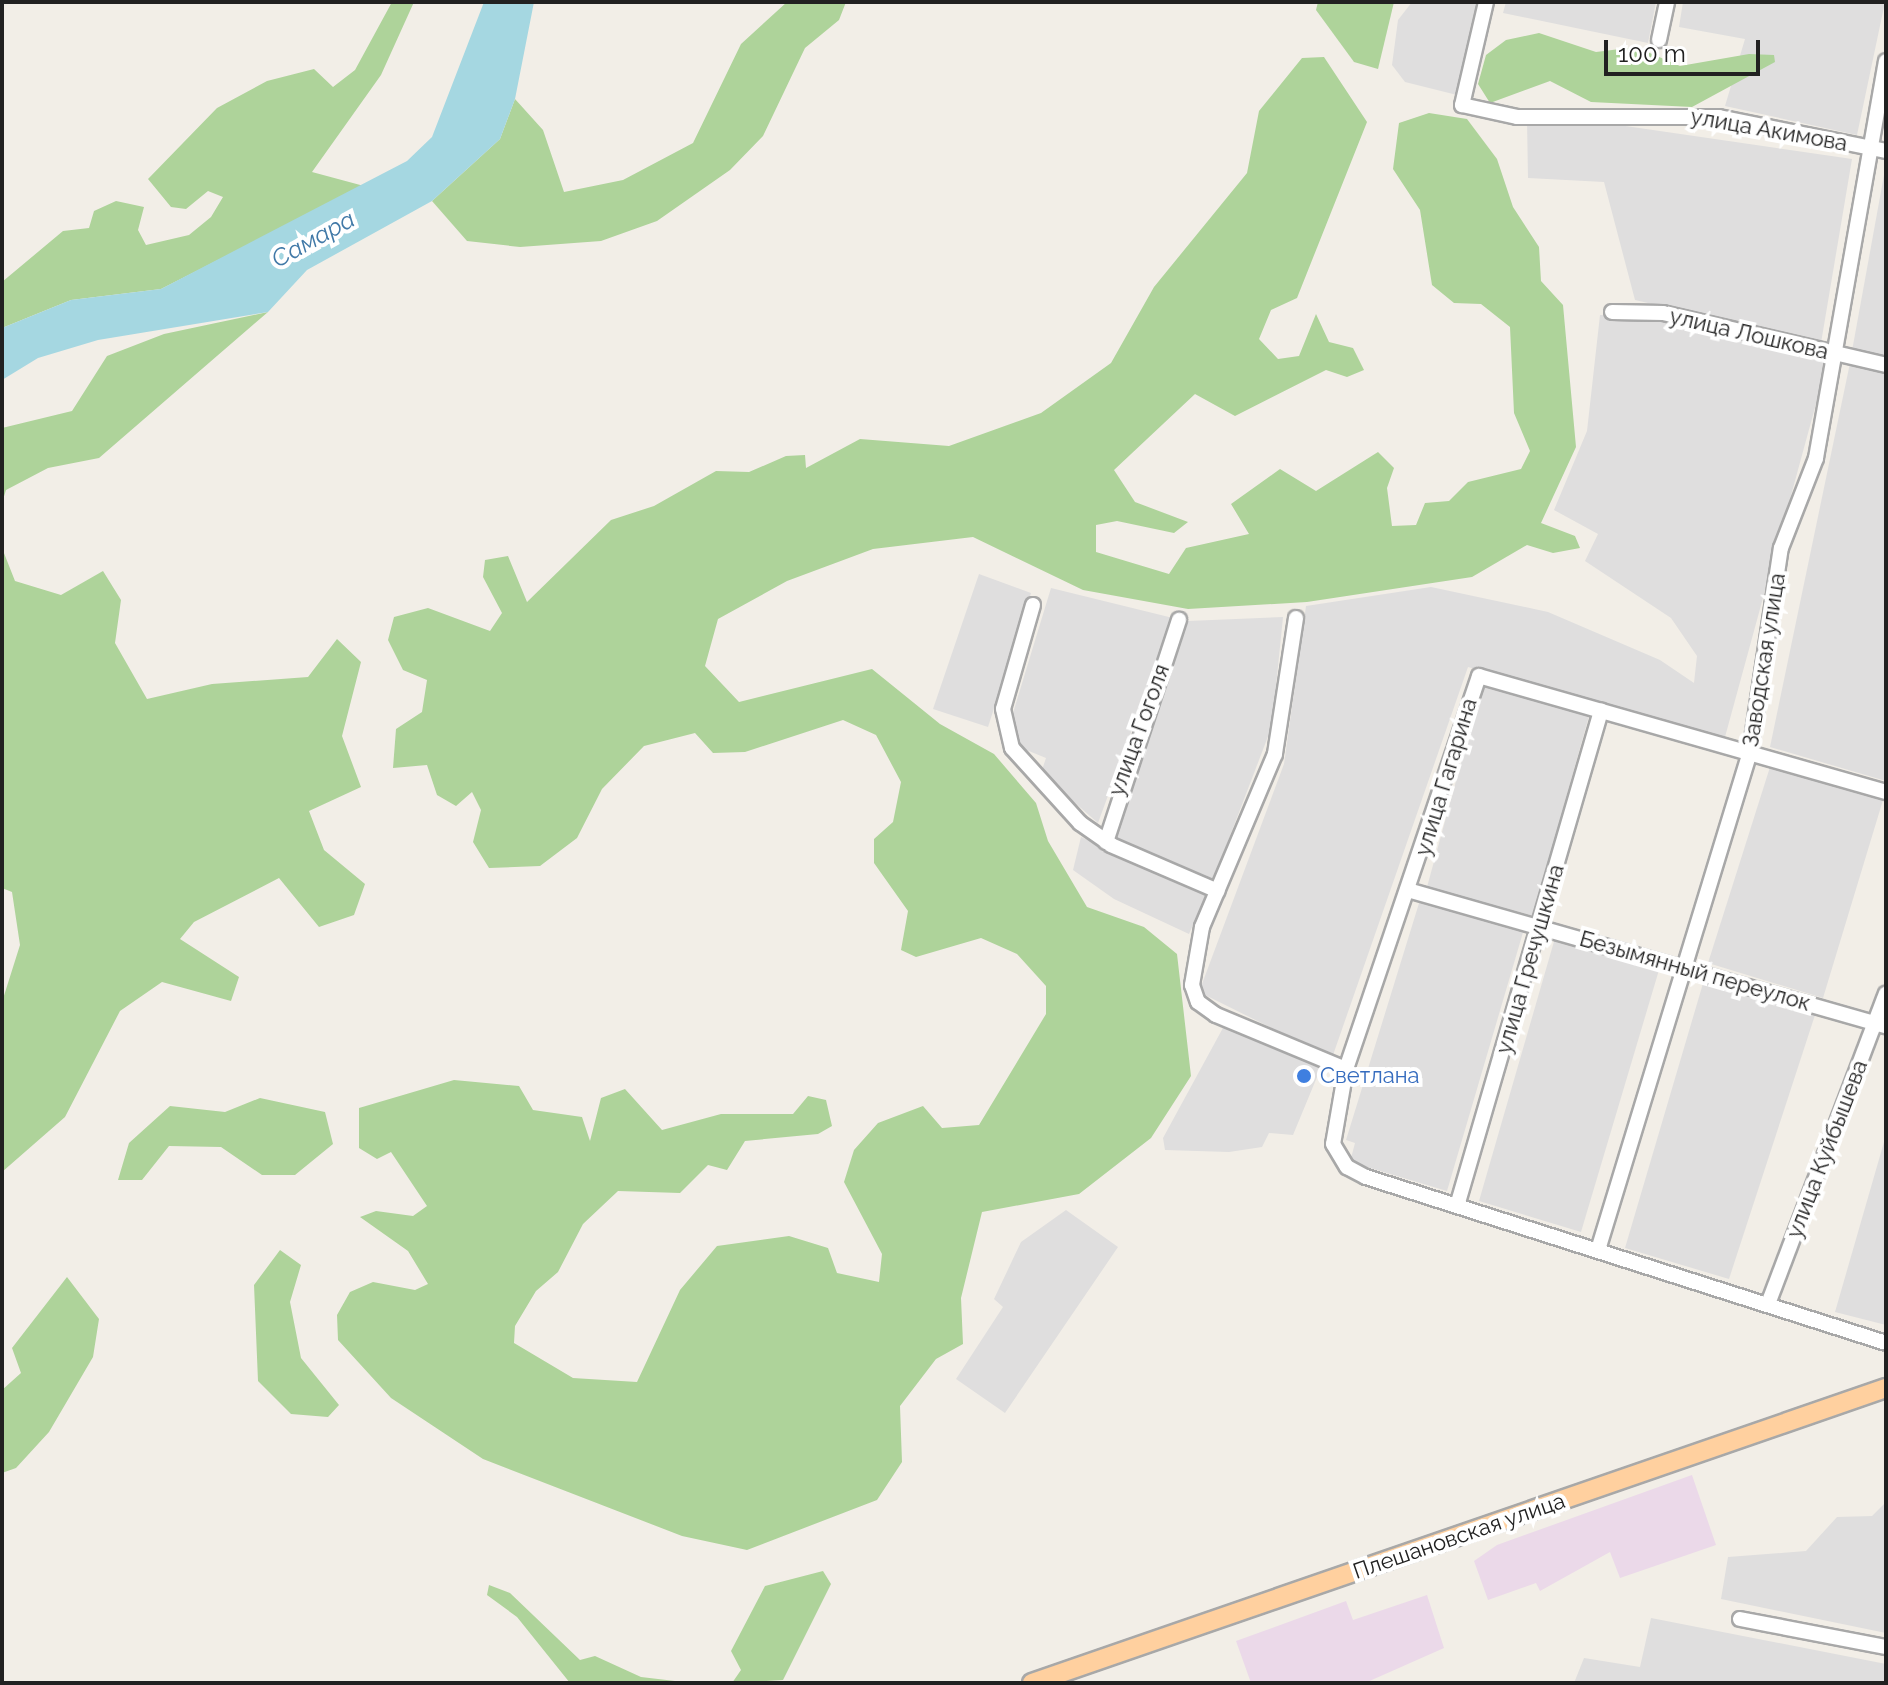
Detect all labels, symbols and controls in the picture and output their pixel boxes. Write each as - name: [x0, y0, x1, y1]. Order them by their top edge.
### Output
- scale bar: [1608, 24, 1764, 74]
- text: 100 m: [1618, 39, 1686, 68]
- street label: улица Акимова: [1688, 103, 1850, 157]
- water label: Самара: [266, 204, 360, 274]
- street label: улица Лошкова: [1667, 303, 1831, 365]
- street label: Заводская улица: [1737, 571, 1791, 749]
- street label: улица Гоголя: [1103, 661, 1175, 799]
- street label: улица Гагарина: [1409, 695, 1483, 859]
- street label: улица Гречушкина: [1490, 861, 1570, 1057]
- street label: Безымянный переулок: [1577, 925, 1813, 1017]
- street label: улица Куйбышева: [1781, 1056, 1873, 1242]
- place label: Светлана: [1320, 1063, 1420, 1089]
- marker: Светлана: [1295, 1067, 1313, 1085]
- street label: Плешановская улица: [1349, 1487, 1569, 1585]

